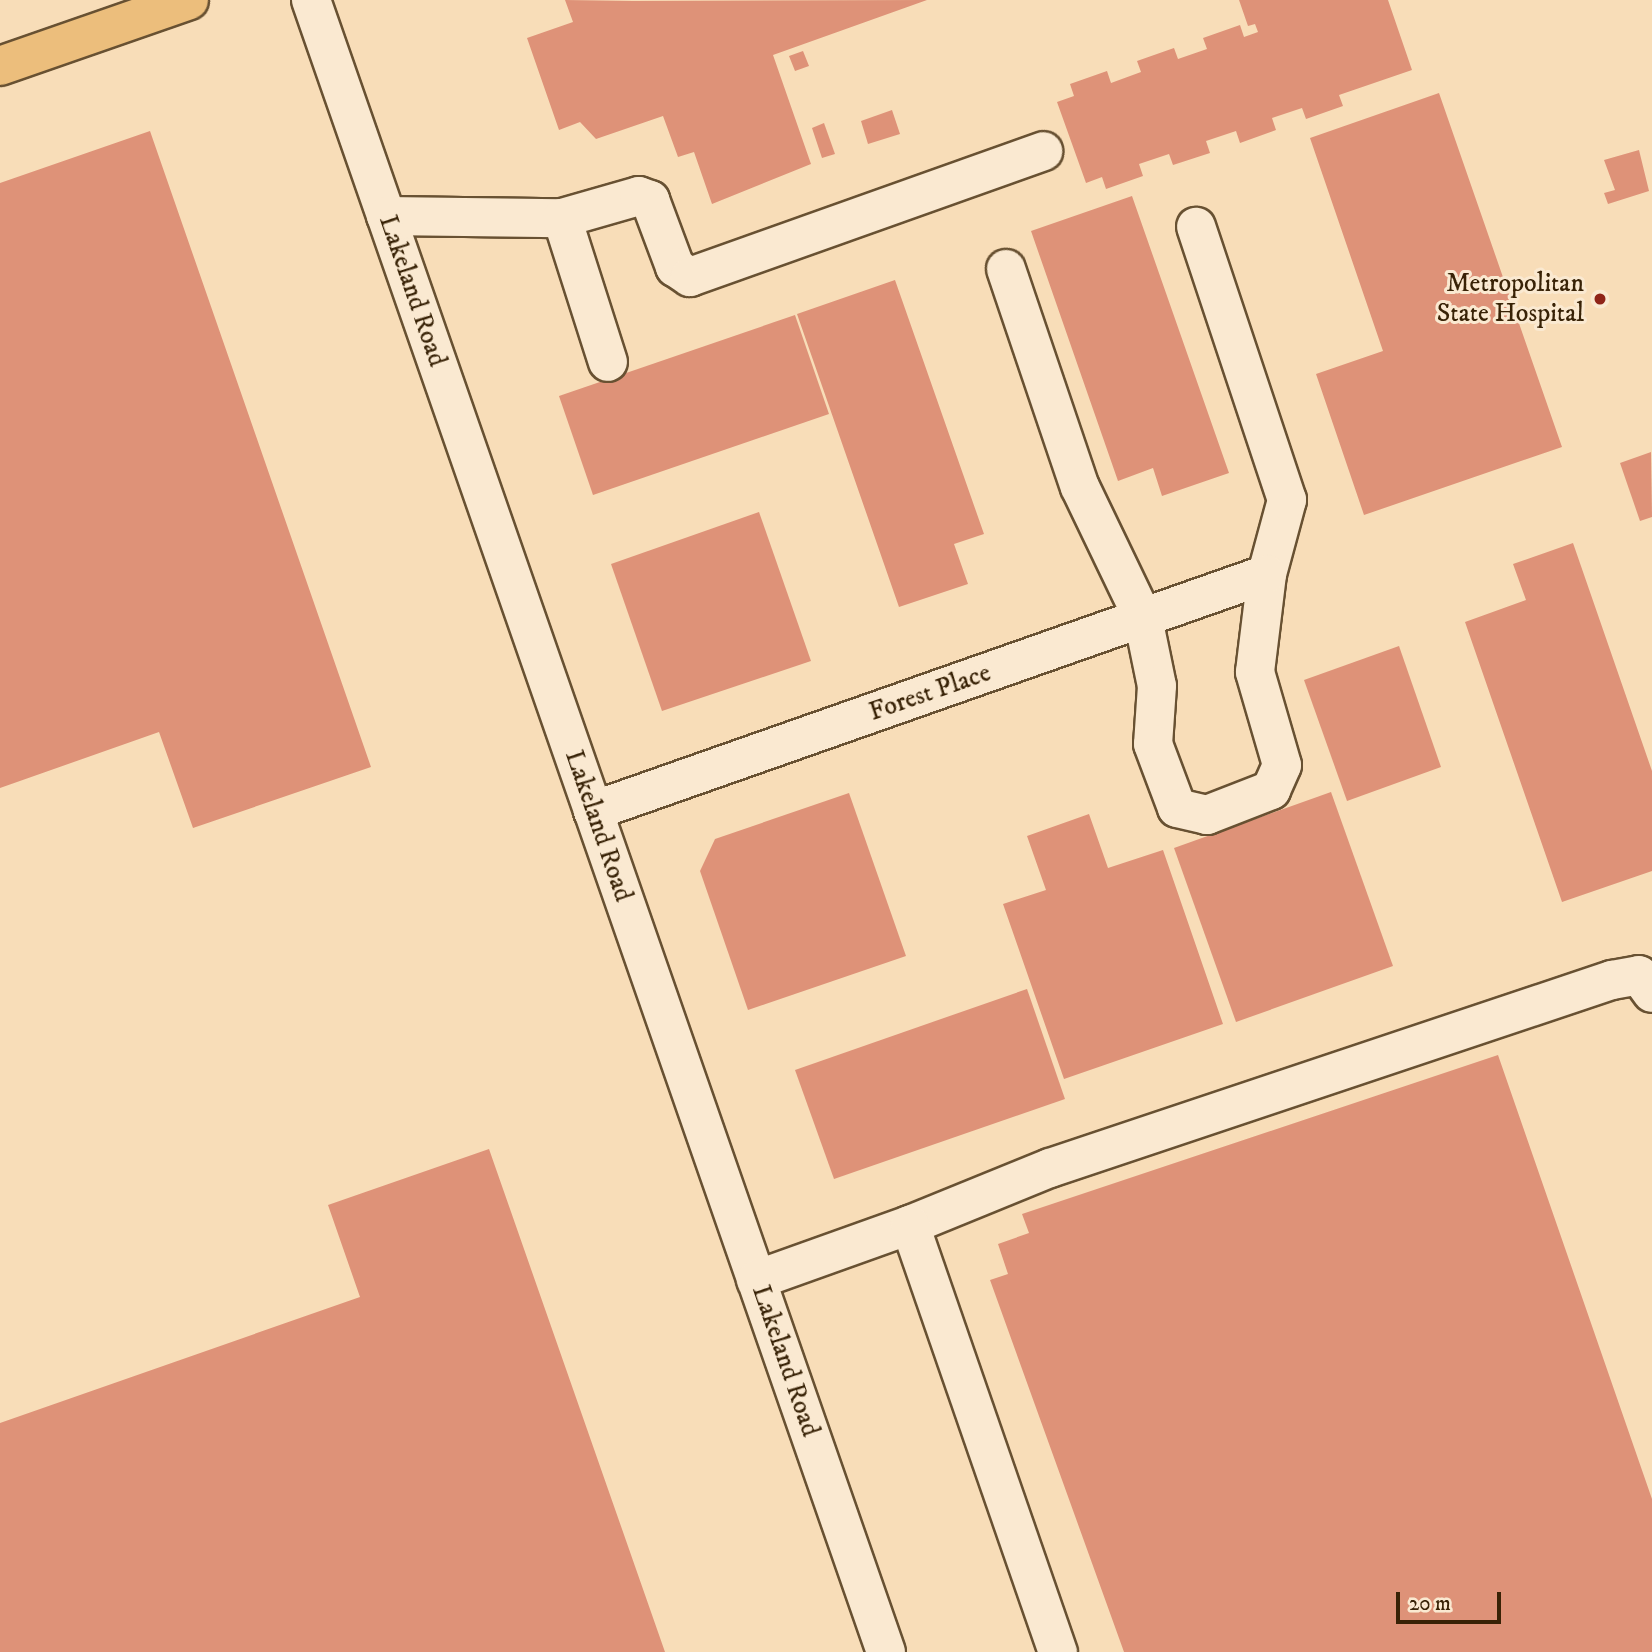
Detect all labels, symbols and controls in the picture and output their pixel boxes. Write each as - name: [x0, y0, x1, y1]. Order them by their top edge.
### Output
- street label: Lakeland Road: [372, 211, 452, 371]
- place label: Metropolitan State Hospital: [1437, 268, 1584, 330]
- marker: Metropolitan State Hospital: [1590, 289, 1610, 309]
- street label: Forest Place: [865, 658, 995, 728]
- street label: Lakeland Road: [558, 746, 638, 906]
- street label: Lakeland Road: [745, 1281, 825, 1441]
- scale bar: [1400, 1578, 1505, 1622]
- text: 20 m: [1409, 1591, 1451, 1617]

